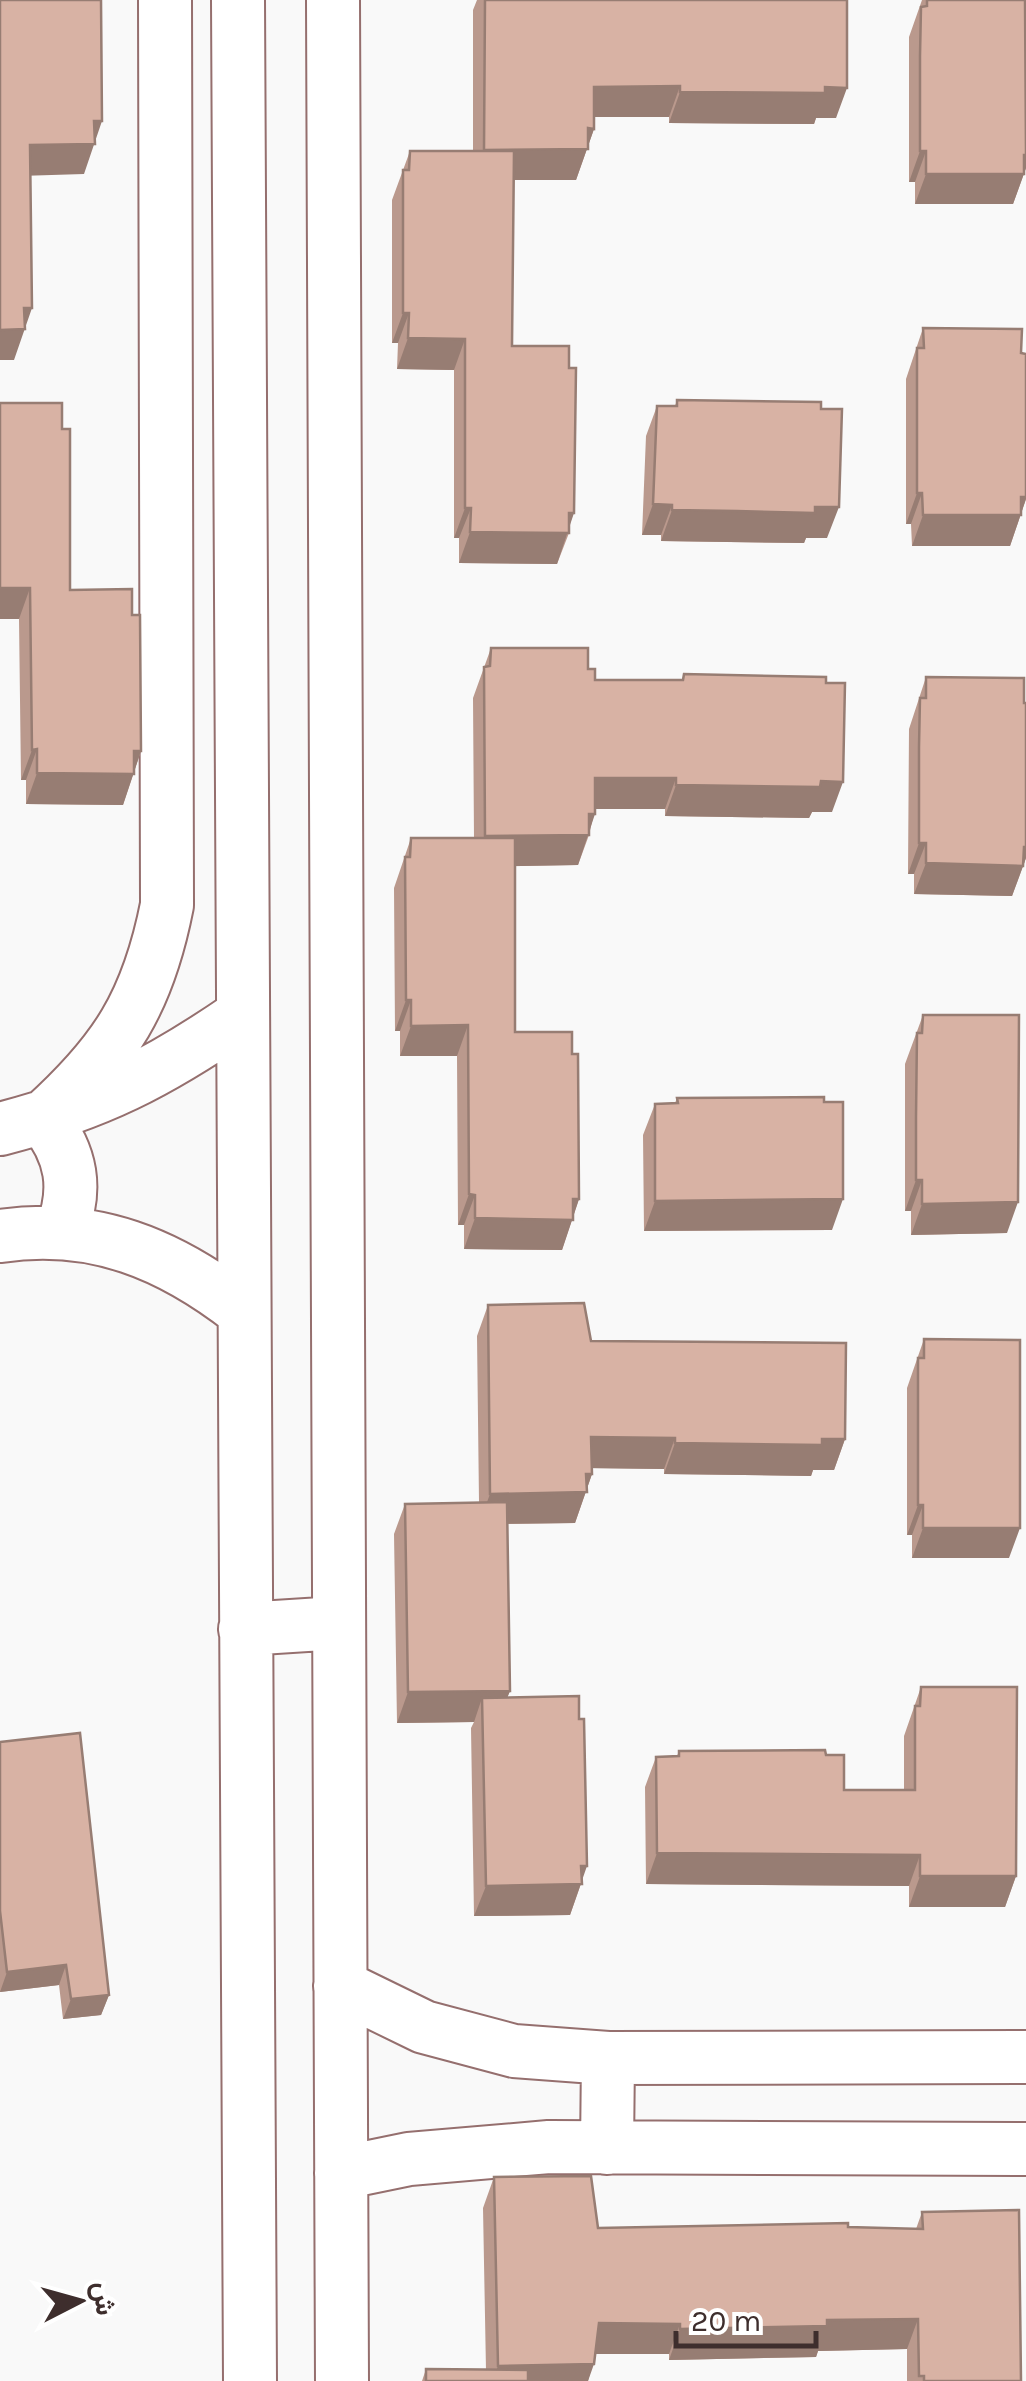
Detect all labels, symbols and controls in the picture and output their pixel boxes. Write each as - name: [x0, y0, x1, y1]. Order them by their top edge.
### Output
- north arrow: [30, 2251, 130, 2351]
- text: ش: [86, 2280, 123, 2317]
- scale bar: [676, 2286, 816, 2348]
- text: 20 m: [691, 2303, 761, 2339]

